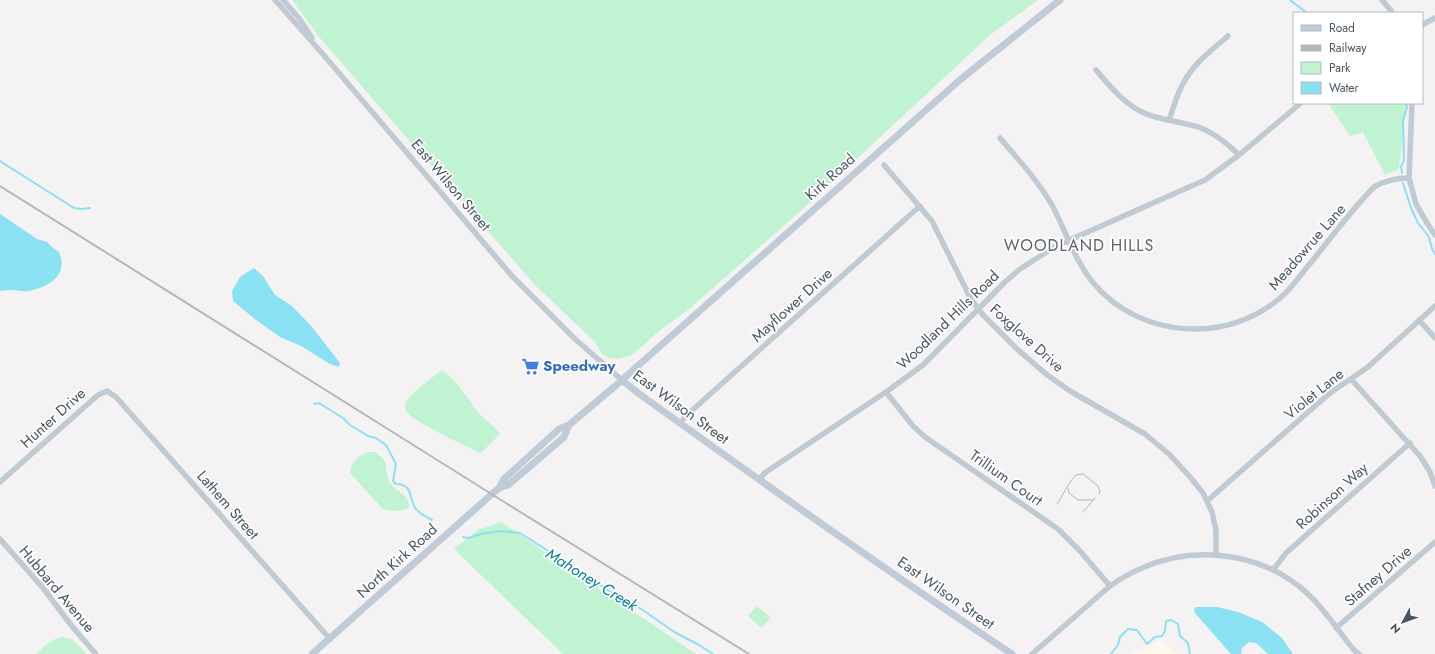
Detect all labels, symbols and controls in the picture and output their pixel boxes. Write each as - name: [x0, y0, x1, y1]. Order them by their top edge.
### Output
- legend: [1293, 12, 1423, 104]
- text: Road: [1329, 19, 1355, 37]
- text: Railway: [1329, 39, 1367, 57]
- text: Park: [1329, 59, 1351, 77]
- text: Water: [1329, 79, 1360, 97]
- street label: East Wilson Street: [406, 134, 496, 236]
- street label: Kirk Road: [800, 148, 860, 206]
- street label: Meadowrue Lane: [1263, 199, 1351, 295]
- district label: WOODLAND HILLS: [1004, 234, 1154, 257]
- street label: Mayflower Drive: [747, 262, 838, 347]
- street label: Woodland Hills Road: [892, 265, 1004, 375]
- street label: Foxglove Drive: [985, 299, 1069, 377]
- place label: Speedway: [543, 355, 616, 377]
- supermarket icon: Speedway: [520, 356, 540, 376]
- street label: Violet Lane: [1280, 363, 1349, 425]
- street label: East Wilson Street: [628, 365, 734, 450]
- street label: Hunter Drive: [16, 383, 91, 453]
- street label: Trillium Court: [965, 445, 1047, 512]
- street label: Robinson Way: [1291, 457, 1373, 534]
- street label: Lathem Street: [192, 466, 264, 545]
- street label: North Kirk Road: [352, 519, 442, 603]
- street label: Stafney Drive: [1339, 540, 1417, 612]
- street label: Hubbard Avenue: [14, 541, 100, 638]
- water label: Mahoney Creek: [541, 542, 643, 617]
- street label: East Wilson Street: [893, 551, 999, 635]
- north arrow: [1383, 602, 1423, 642]
- text: N: [1387, 620, 1404, 637]

